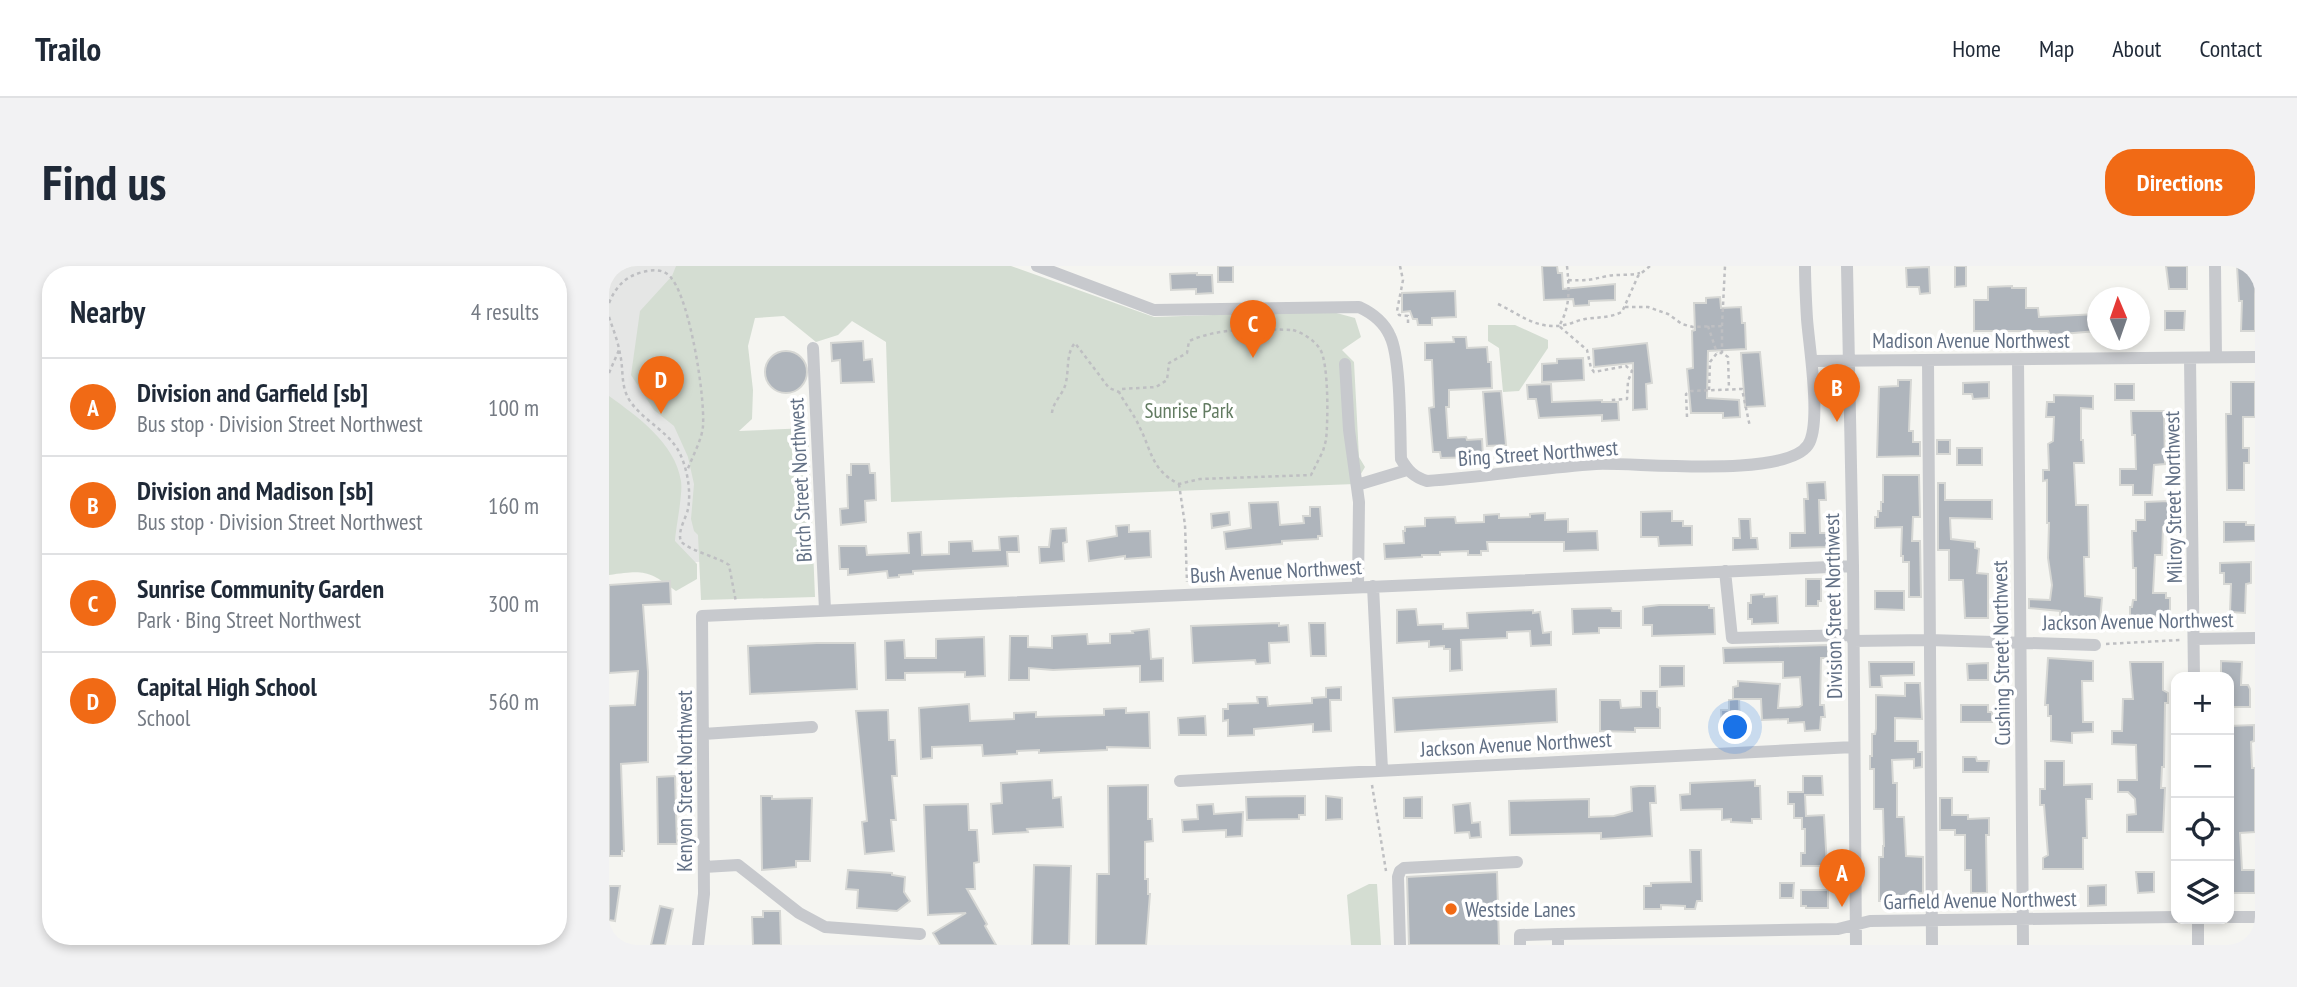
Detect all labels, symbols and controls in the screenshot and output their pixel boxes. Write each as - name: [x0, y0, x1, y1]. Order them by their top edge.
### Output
- text: Trailo: [35, 27, 101, 70]
- text: Home: [1952, 33, 2001, 64]
- text: Map: [2039, 33, 2074, 64]
- text: About: [2112, 33, 2161, 64]
- text: Contact: [2199, 33, 2262, 64]
- button: Directions: [2105, 149, 2255, 216]
- text: Find us: [42, 150, 166, 214]
- north arrow: [2087, 287, 2150, 350]
- text: Nearby: [70, 292, 145, 331]
- text: 4 results: [471, 297, 539, 326]
- pin: C: [1230, 300, 1276, 358]
- street label: Madison Avenue Northwest: [1872, 327, 2070, 354]
- pin: D: [638, 356, 684, 414]
- pin: B: [1814, 364, 1860, 422]
- text: Division and Garfield [sb]: [137, 376, 368, 409]
- text: A: [87, 393, 99, 422]
- text: 100 m: [488, 393, 539, 422]
- street label: Birch Street Northwest: [782, 397, 818, 563]
- park label: Sunrise Park: [1144, 397, 1234, 424]
- text: Bus stop · Division Street Northwest: [137, 409, 423, 438]
- street label: Milroy Street Northwest: [2158, 410, 2188, 583]
- street label: Bing Street Northwest: [1457, 434, 1619, 472]
- text: Division and Madison [sb]: [137, 474, 374, 507]
- text: B: [87, 491, 99, 520]
- text: 160 m: [488, 491, 539, 520]
- text: Bus stop · Division Street Northwest: [137, 507, 423, 536]
- street label: Division Street Northwest: [1818, 513, 1848, 699]
- street label: Bush Avenue Northwest: [1189, 553, 1363, 589]
- street label: Cushing Street Northwest: [1986, 560, 2016, 746]
- text: Sunrise Community Garden: [137, 572, 384, 605]
- text: C: [88, 589, 98, 618]
- text: 300 m: [488, 589, 539, 618]
- text: Park · Bing Street Northwest: [137, 605, 361, 634]
- street label: Jackson Avenue Northwest: [2041, 606, 2234, 636]
- text: Capital High School: [137, 670, 317, 703]
- map controls: [2171, 672, 2234, 924]
- button: +: [2171, 672, 2234, 735]
- text: D: [87, 687, 99, 716]
- text: 560 m: [488, 687, 539, 716]
- street label: Kenyon Street Northwest: [671, 690, 698, 872]
- text: School: [137, 703, 190, 732]
- your location: [1718, 710, 1752, 744]
- street label: Jackson Avenue Northwest: [1419, 726, 1612, 763]
- button: −: [2171, 735, 2234, 798]
- button: locate: [2171, 798, 2234, 861]
- pin: A: [1819, 849, 1865, 907]
- button: layers: [2171, 861, 2234, 924]
- street label: Garfield Avenue Northwest: [1883, 885, 2077, 915]
- place label: Westside Lanes: [1465, 896, 1576, 923]
- marker: Westside Lanes: [1443, 901, 1459, 917]

